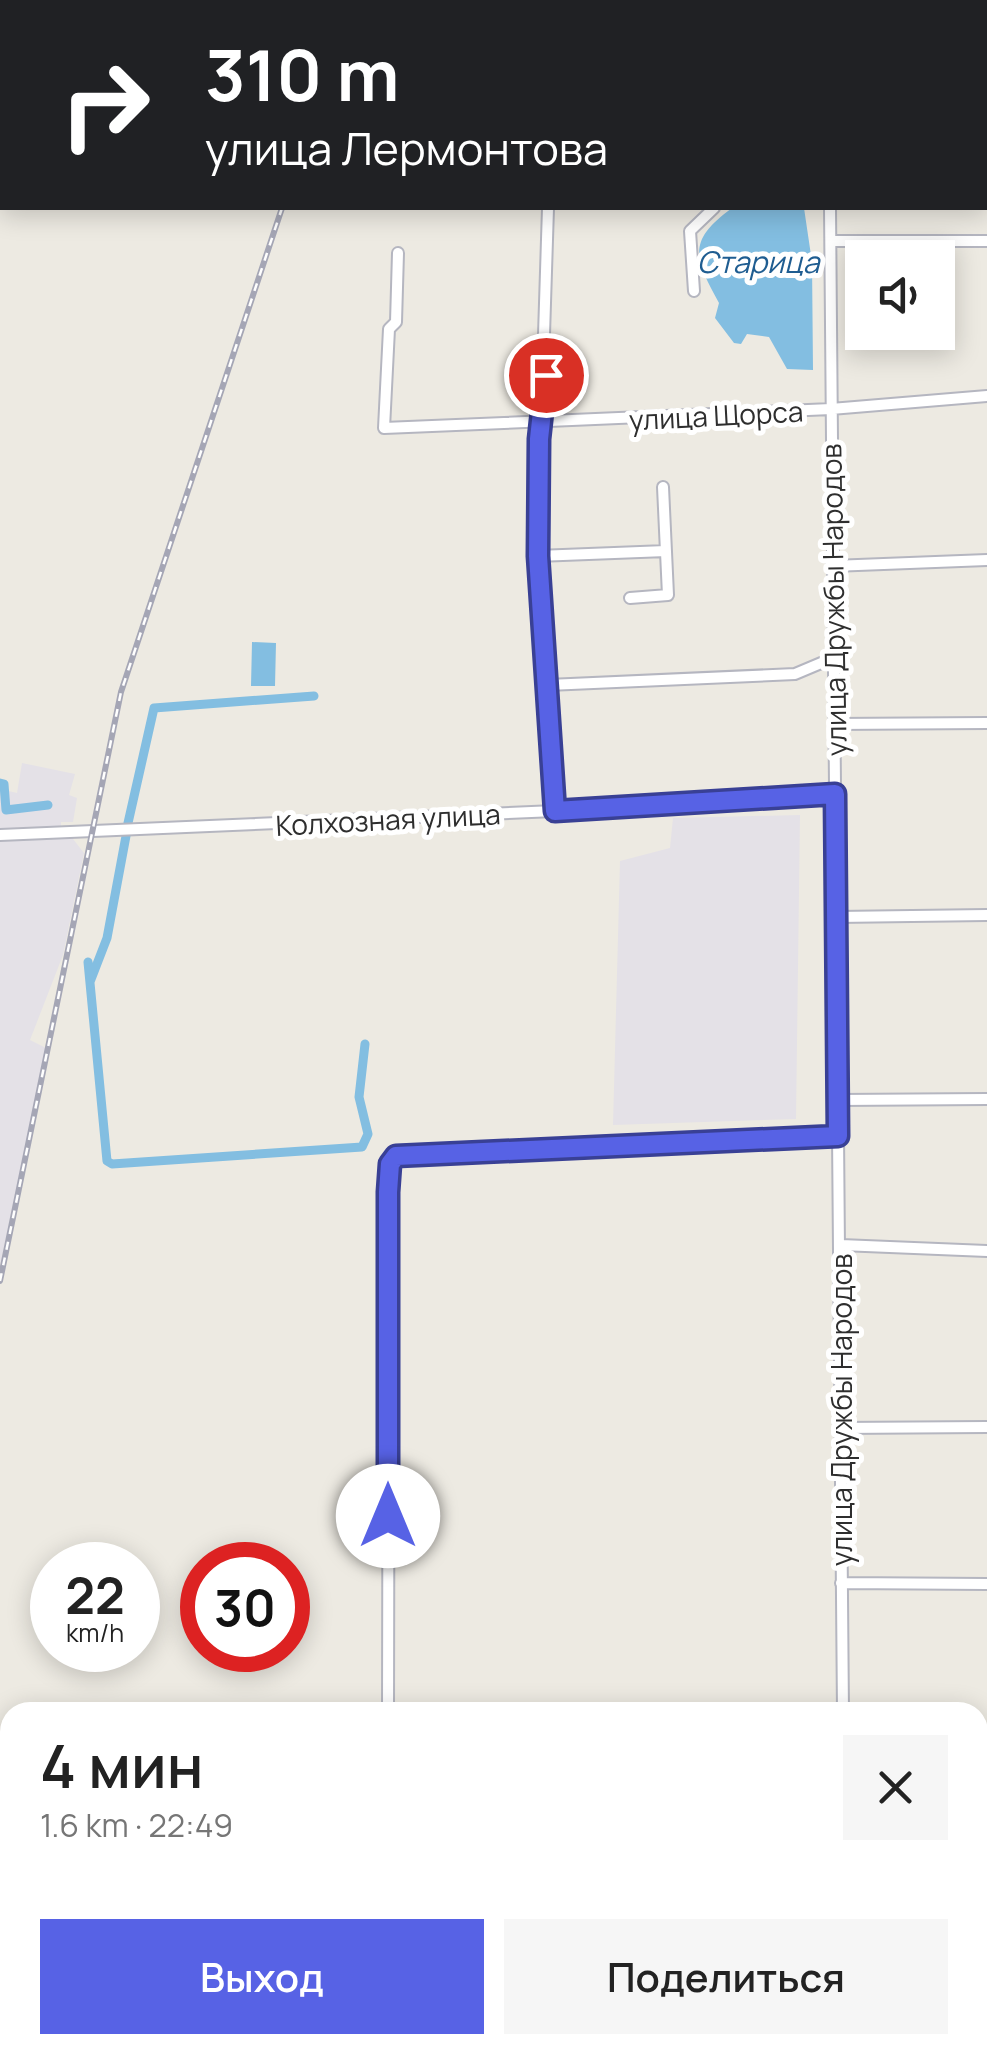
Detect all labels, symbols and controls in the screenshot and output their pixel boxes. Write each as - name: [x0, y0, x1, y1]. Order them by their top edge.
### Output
- text: 310 m: [205, 26, 399, 122]
- icon: right: [40, 40, 170, 170]
- text: улица Лермонтова: [205, 117, 608, 179]
- map controls: [845, 240, 955, 350]
- button: sound: [845, 240, 955, 350]
- water label: Старица: [697, 241, 821, 282]
- pin: [504, 333, 589, 418]
- icon: arrive: [519, 348, 574, 403]
- street label: улица Щорса: [628, 391, 804, 439]
- street label: улица Дружбы Народов: [811, 443, 855, 757]
- street label: Колхозная улица: [275, 794, 501, 844]
- street label: улица Дружбы Народов: [822, 1254, 860, 1566]
- position arrow: [336, 1464, 440, 1568]
- speed limit sign: 30: [180, 1542, 310, 1672]
- text: 22: [65, 1561, 125, 1629]
- text: km/h: [66, 1615, 124, 1650]
- text: 4 мин: [40, 1724, 203, 1806]
- button: close: [843, 1735, 948, 1840]
- text: 1.6 km · 22:49: [40, 1803, 233, 1847]
- button: Выход: [40, 1919, 484, 2034]
- button: Поделиться: [504, 1919, 948, 2034]

